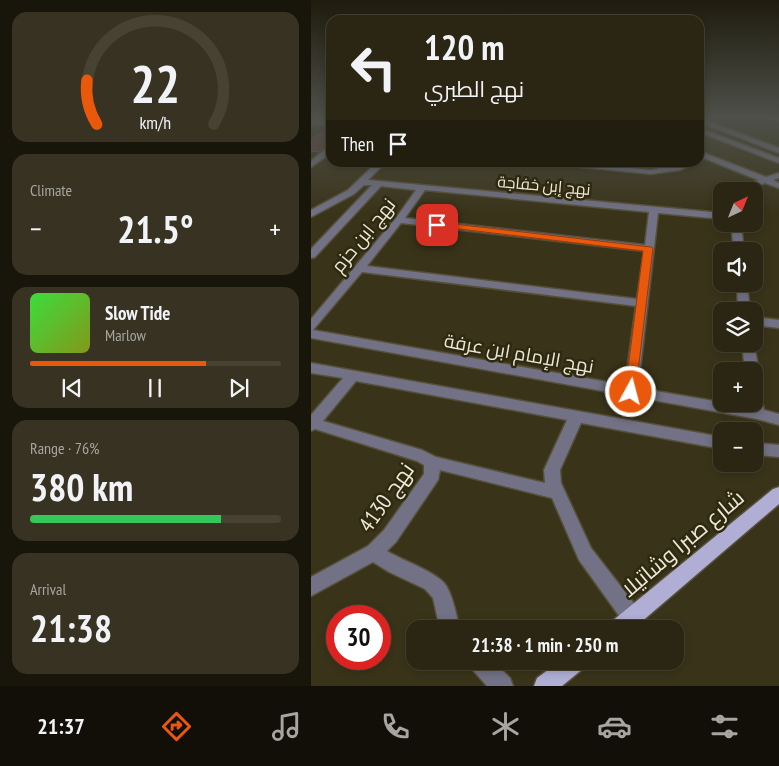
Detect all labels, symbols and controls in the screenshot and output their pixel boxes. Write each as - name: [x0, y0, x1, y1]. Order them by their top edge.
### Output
- text: 120 m: [424, 24, 505, 70]
- icon: left: [341, 35, 406, 100]
- text: 22: [131, 50, 180, 117]
- text: نهج الطبري: [424, 75, 524, 103]
- text: km/h: [140, 111, 171, 134]
- icon: arrive: [384, 130, 412, 158]
- text: Then: [341, 132, 374, 156]
- street label: نهج إبن خفاجة: [496, 171, 591, 201]
- text: Climate: [30, 180, 72, 200]
- north arrow: [713, 182, 763, 232]
- map controls: [713, 182, 763, 472]
- street label: نهج ابن حزم: [326, 193, 402, 278]
- text: 21.5°: [117, 204, 194, 253]
- pin: [416, 204, 458, 246]
- text: −: [30, 210, 42, 247]
- text: +: [269, 210, 281, 247]
- icon: arrive: [423, 211, 451, 239]
- button: sound: [713, 242, 763, 292]
- text: Slow Tide: [105, 301, 170, 325]
- button: layers: [713, 302, 763, 352]
- text: Marlow: [105, 325, 146, 345]
- street label: نهج الإمام ابن عرفة: [442, 328, 596, 380]
- button: +: [713, 362, 763, 412]
- position arrow: [604, 365, 656, 417]
- icon: previous: [58, 374, 86, 402]
- icon: pause: [141, 374, 169, 402]
- icon: next: [225, 374, 253, 402]
- button: −: [713, 422, 763, 472]
- text: Range · 76%: [30, 438, 99, 458]
- street label: نهج 4130: [352, 457, 421, 538]
- text: 380 km: [30, 462, 133, 511]
- street label: شارع صبرا وشاتيلا: [614, 483, 750, 604]
- text: Arrival: [30, 579, 66, 599]
- text: 21:38: [30, 603, 112, 652]
- speed limit sign: 30: [326, 605, 391, 670]
- text: 21:38 · 1 min · 250 m: [472, 633, 618, 657]
- icon: directions: [159, 709, 194, 744]
- icon: music: [269, 709, 304, 744]
- icon: phone: [378, 709, 413, 744]
- icon: climate: [488, 709, 523, 744]
- icon: car: [597, 709, 632, 744]
- icon: filters: [707, 709, 742, 744]
- text: 21:37: [37, 712, 85, 740]

